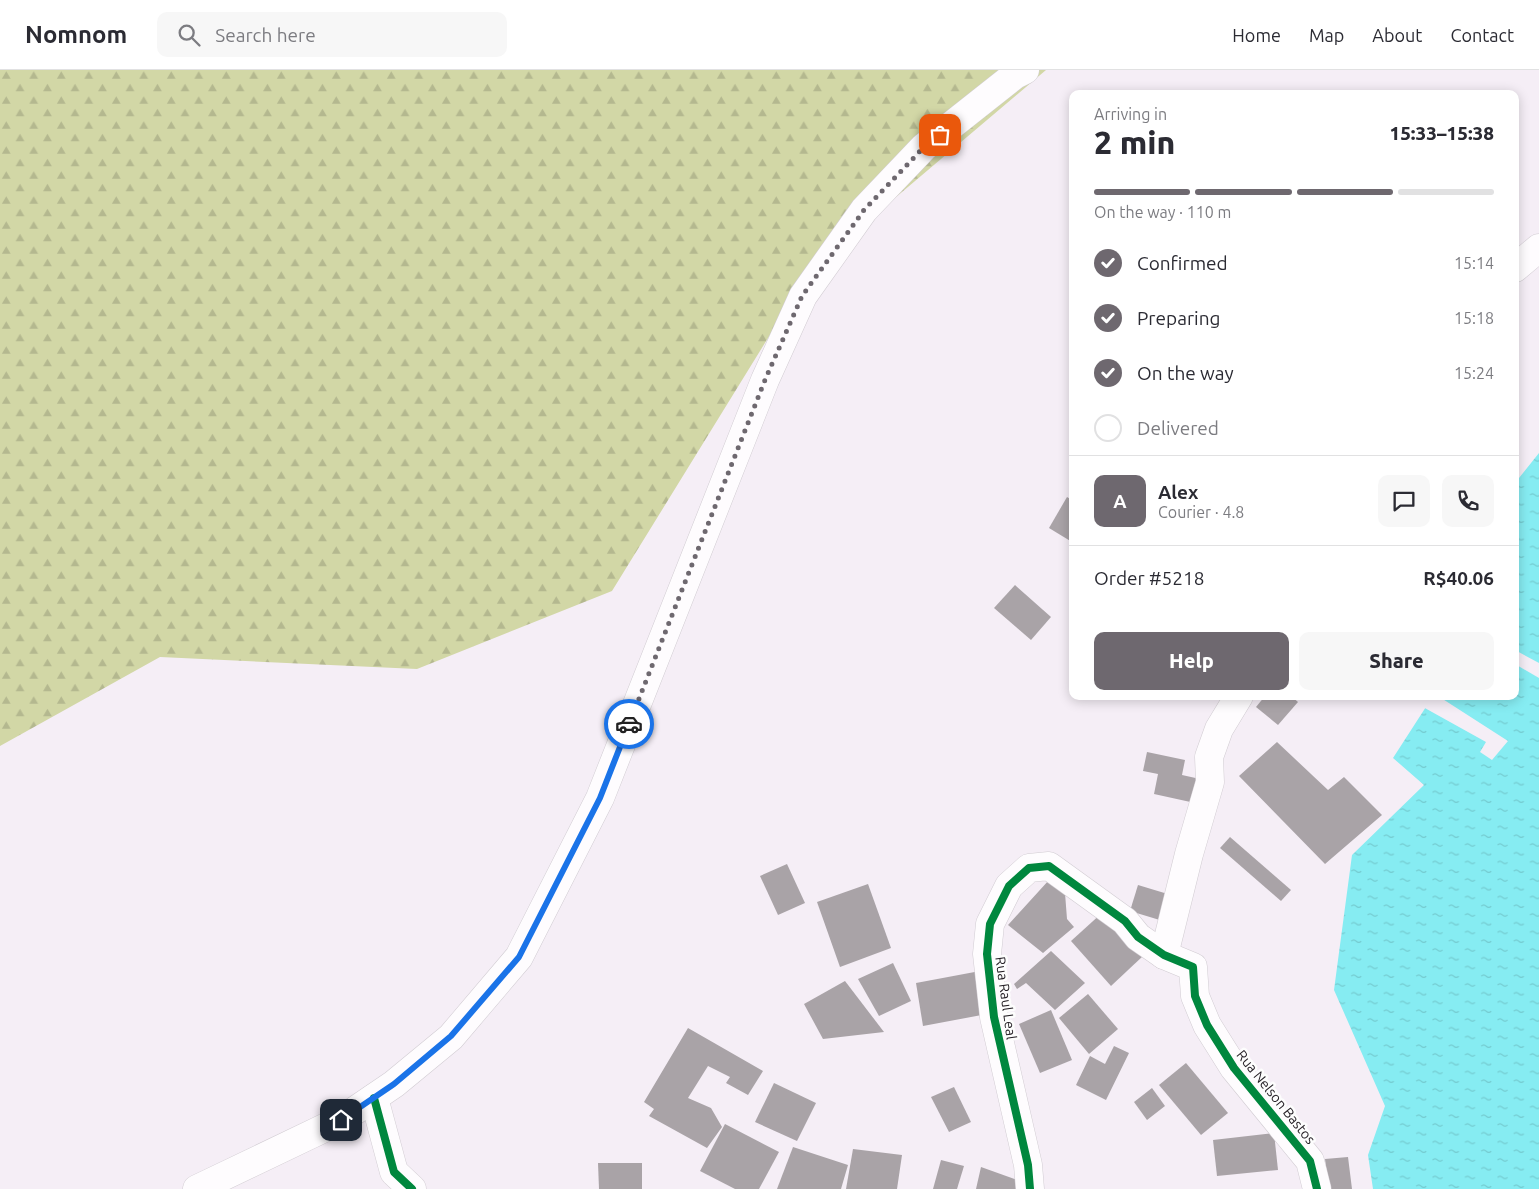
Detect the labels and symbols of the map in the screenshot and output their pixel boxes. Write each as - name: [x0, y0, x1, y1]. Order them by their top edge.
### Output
- pin: [919, 114, 961, 156]
- courier: [604, 699, 654, 749]
- street label: Rua Raul Leal: [992, 955, 1020, 1041]
- street label: Rua Nelson Bastos: [1233, 1047, 1319, 1147]
- pin: [320, 1099, 362, 1141]

